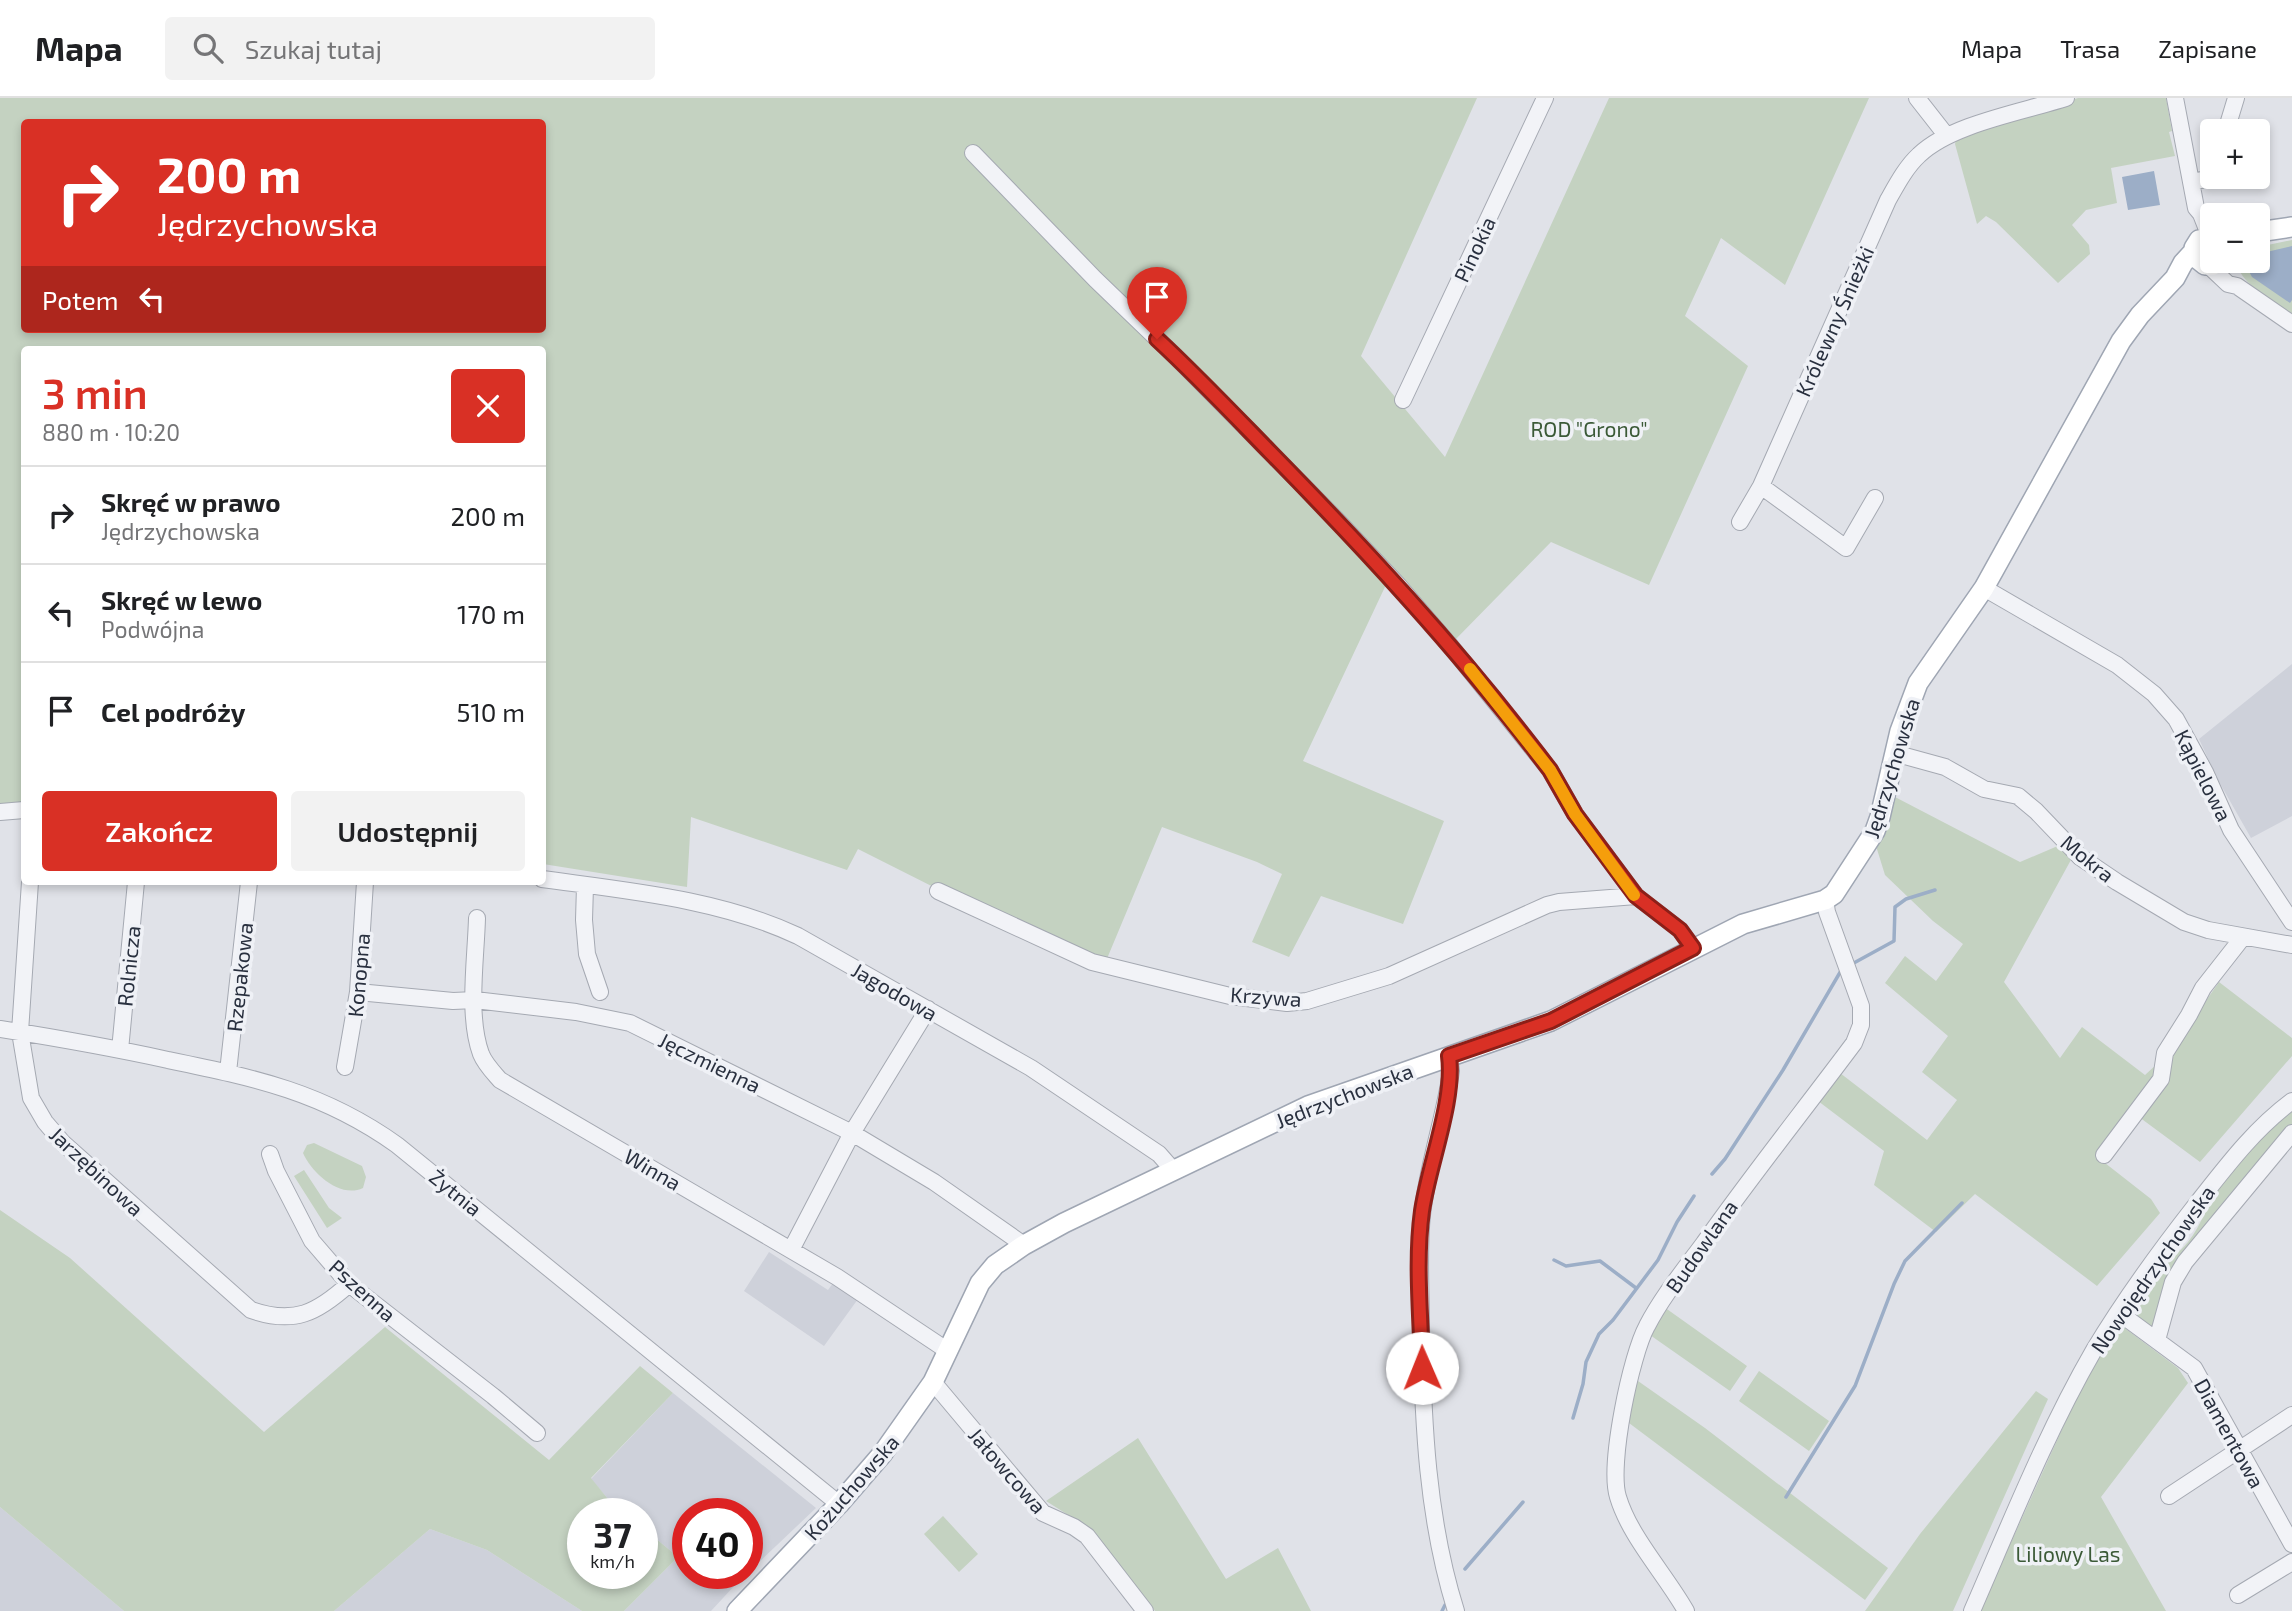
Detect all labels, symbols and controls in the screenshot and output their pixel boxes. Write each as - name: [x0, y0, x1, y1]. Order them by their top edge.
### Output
- search box: [165, 17, 655, 80]
- text: Mapa: [35, 28, 123, 68]
- icon: search: [189, 29, 227, 67]
- text: Szukaj tutaj: [245, 33, 382, 64]
- text: Mapa: [1961, 34, 2022, 63]
- text: Trasa: [2060, 34, 2120, 63]
- text: Zapisane: [2158, 34, 2257, 63]
- map controls: [2200, 119, 2270, 273]
- button: +: [2200, 119, 2270, 189]
- text: 200 m: [157, 144, 301, 203]
- icon: right: [42, 147, 133, 238]
- button: −: [2200, 203, 2270, 273]
- text: Jędrzychowska: [157, 204, 378, 242]
- street label: Pinokia: [1448, 212, 1500, 286]
- street label: Królewny Śnieżki: [1790, 242, 1878, 400]
- pin: [1127, 267, 1187, 339]
- icon: arrive: [1138, 278, 1176, 316]
- icon: left: [133, 280, 171, 318]
- text: Potem: [42, 284, 119, 315]
- text: 3 min: [42, 367, 148, 417]
- button: close: [451, 369, 525, 443]
- park label: ROD "Grono": [1530, 416, 1648, 441]
- text: 880 m · 10:20: [42, 418, 180, 446]
- text: Skręć w prawo: [101, 486, 281, 517]
- icon: right: [42, 496, 80, 534]
- text: 200 m: [450, 500, 525, 531]
- text: Jędrzychowska: [101, 517, 260, 545]
- text: Skręć w lewo: [101, 584, 262, 615]
- icon: left: [42, 594, 80, 632]
- text: 170 m: [457, 598, 525, 629]
- text: Podwójna: [101, 615, 204, 643]
- icon: arrive: [42, 692, 80, 730]
- street label: Jędrzychowska: [1858, 695, 1924, 841]
- text: Cel podróży: [101, 696, 246, 727]
- text: 510 m: [456, 696, 525, 727]
- street label: Kąpielowa: [2170, 725, 2238, 825]
- button: Zakończ: [42, 791, 277, 871]
- button: Udostępnij: [291, 791, 525, 871]
- street label: Mokra: [2056, 829, 2120, 887]
- street label: Rzepakowa: [221, 921, 257, 1033]
- street label: Rolnicza: [111, 924, 145, 1008]
- street label: Konopna: [342, 932, 374, 1018]
- street label: Jagodowa: [848, 956, 942, 1026]
- street label: Krzywa: [1230, 981, 1302, 1011]
- street label: Jęczmienna: [655, 1027, 765, 1097]
- street label: Jędrzychowska: [1272, 1057, 1416, 1133]
- street label: Jarzębinowa: [45, 1121, 149, 1221]
- street label: Winna: [620, 1143, 686, 1195]
- street label: Żytnia: [425, 1163, 487, 1221]
- street label: Nowojędrzychowska: [2085, 1180, 2220, 1358]
- street label: Budowlana: [1660, 1195, 1742, 1297]
- street label: Pszenna: [325, 1254, 401, 1326]
- position arrow: [1385, 1331, 1459, 1405]
- street label: Diamentowa: [2190, 1374, 2270, 1492]
- street label: Jałowcowa: [964, 1422, 1052, 1518]
- street label: Kożuchowska: [799, 1429, 903, 1545]
- speed limit sign: 40: [672, 1498, 763, 1589]
- text: 37: [593, 1513, 632, 1555]
- park label: Liliowy Las: [2016, 1541, 2120, 1566]
- text: km/h: [590, 1550, 635, 1572]

